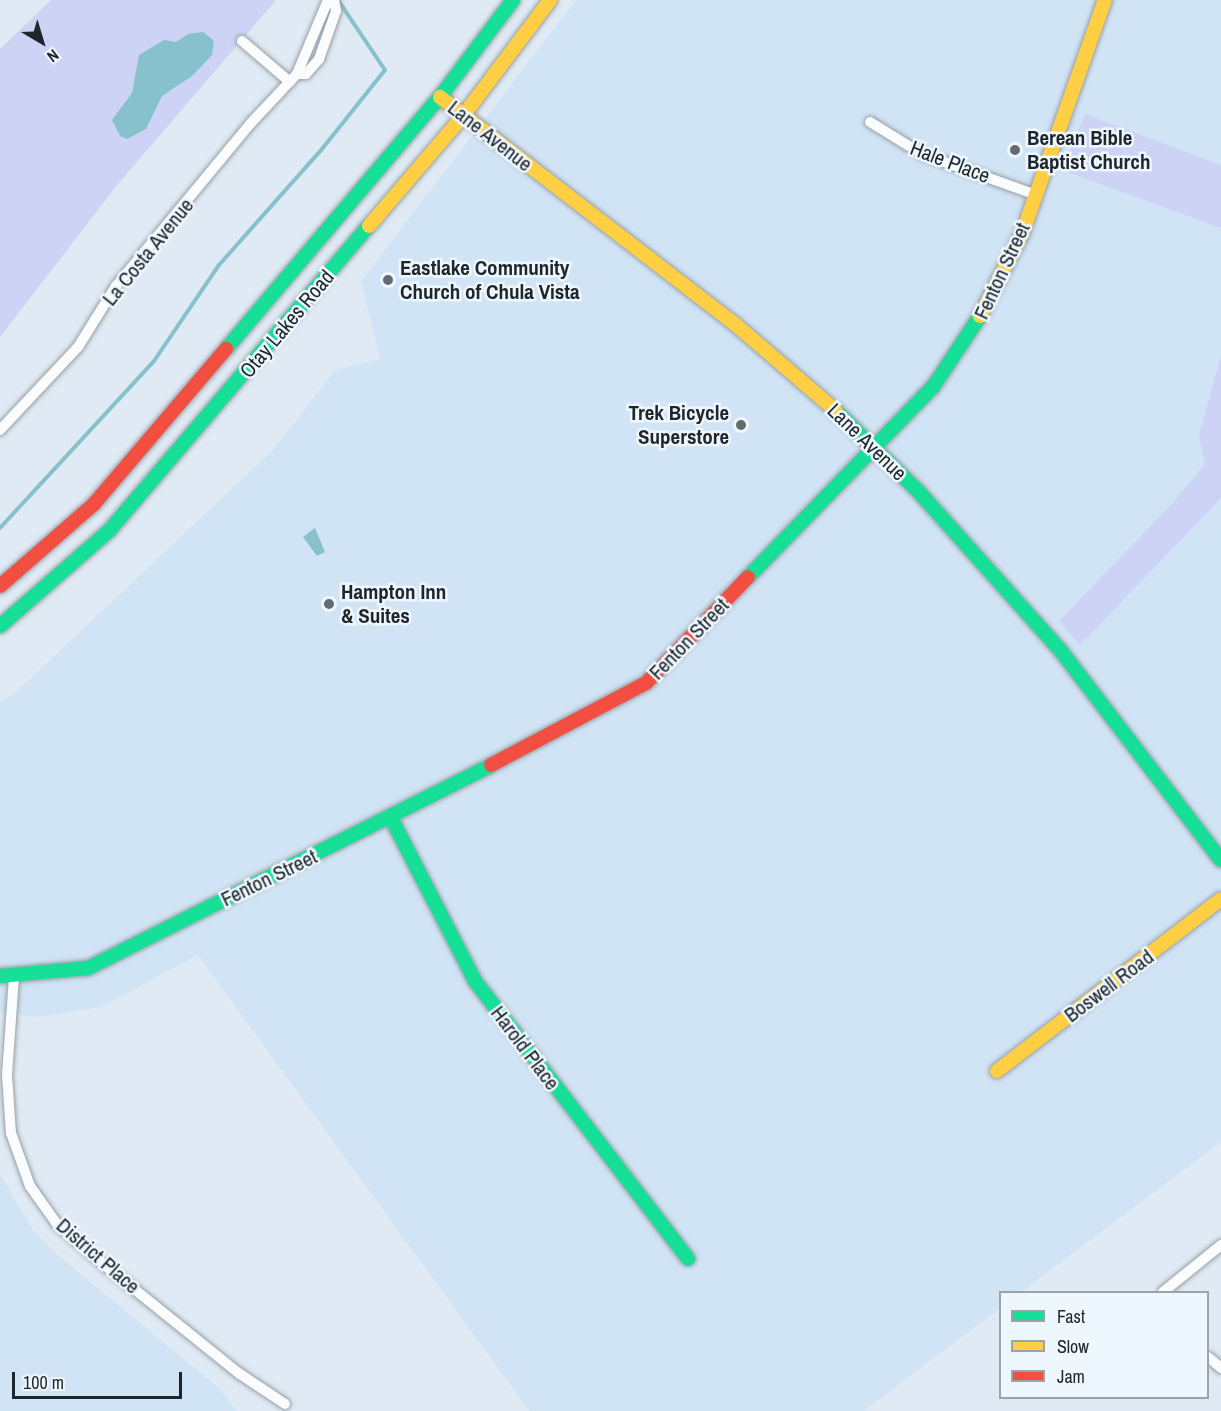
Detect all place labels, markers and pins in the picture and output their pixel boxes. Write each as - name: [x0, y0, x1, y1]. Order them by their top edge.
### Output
- place label: Berean Bible Baptist Church: [1027, 125, 1150, 175]
- marker: Berean Bible Baptist Church: [1008, 143, 1022, 157]
- place label: Eastlake Community Church of Chula Vista: [400, 255, 580, 305]
- marker: Eastlake Community Church of Chula Vista: [381, 273, 395, 287]
- place label: Trek Bicycle Superstore: [628, 400, 729, 450]
- marker: Trek Bicycle Superstore: [734, 418, 748, 432]
- place label: Hampton Inn & Suites: [341, 579, 446, 629]
- marker: Hampton Inn & Suites: [322, 597, 336, 611]

